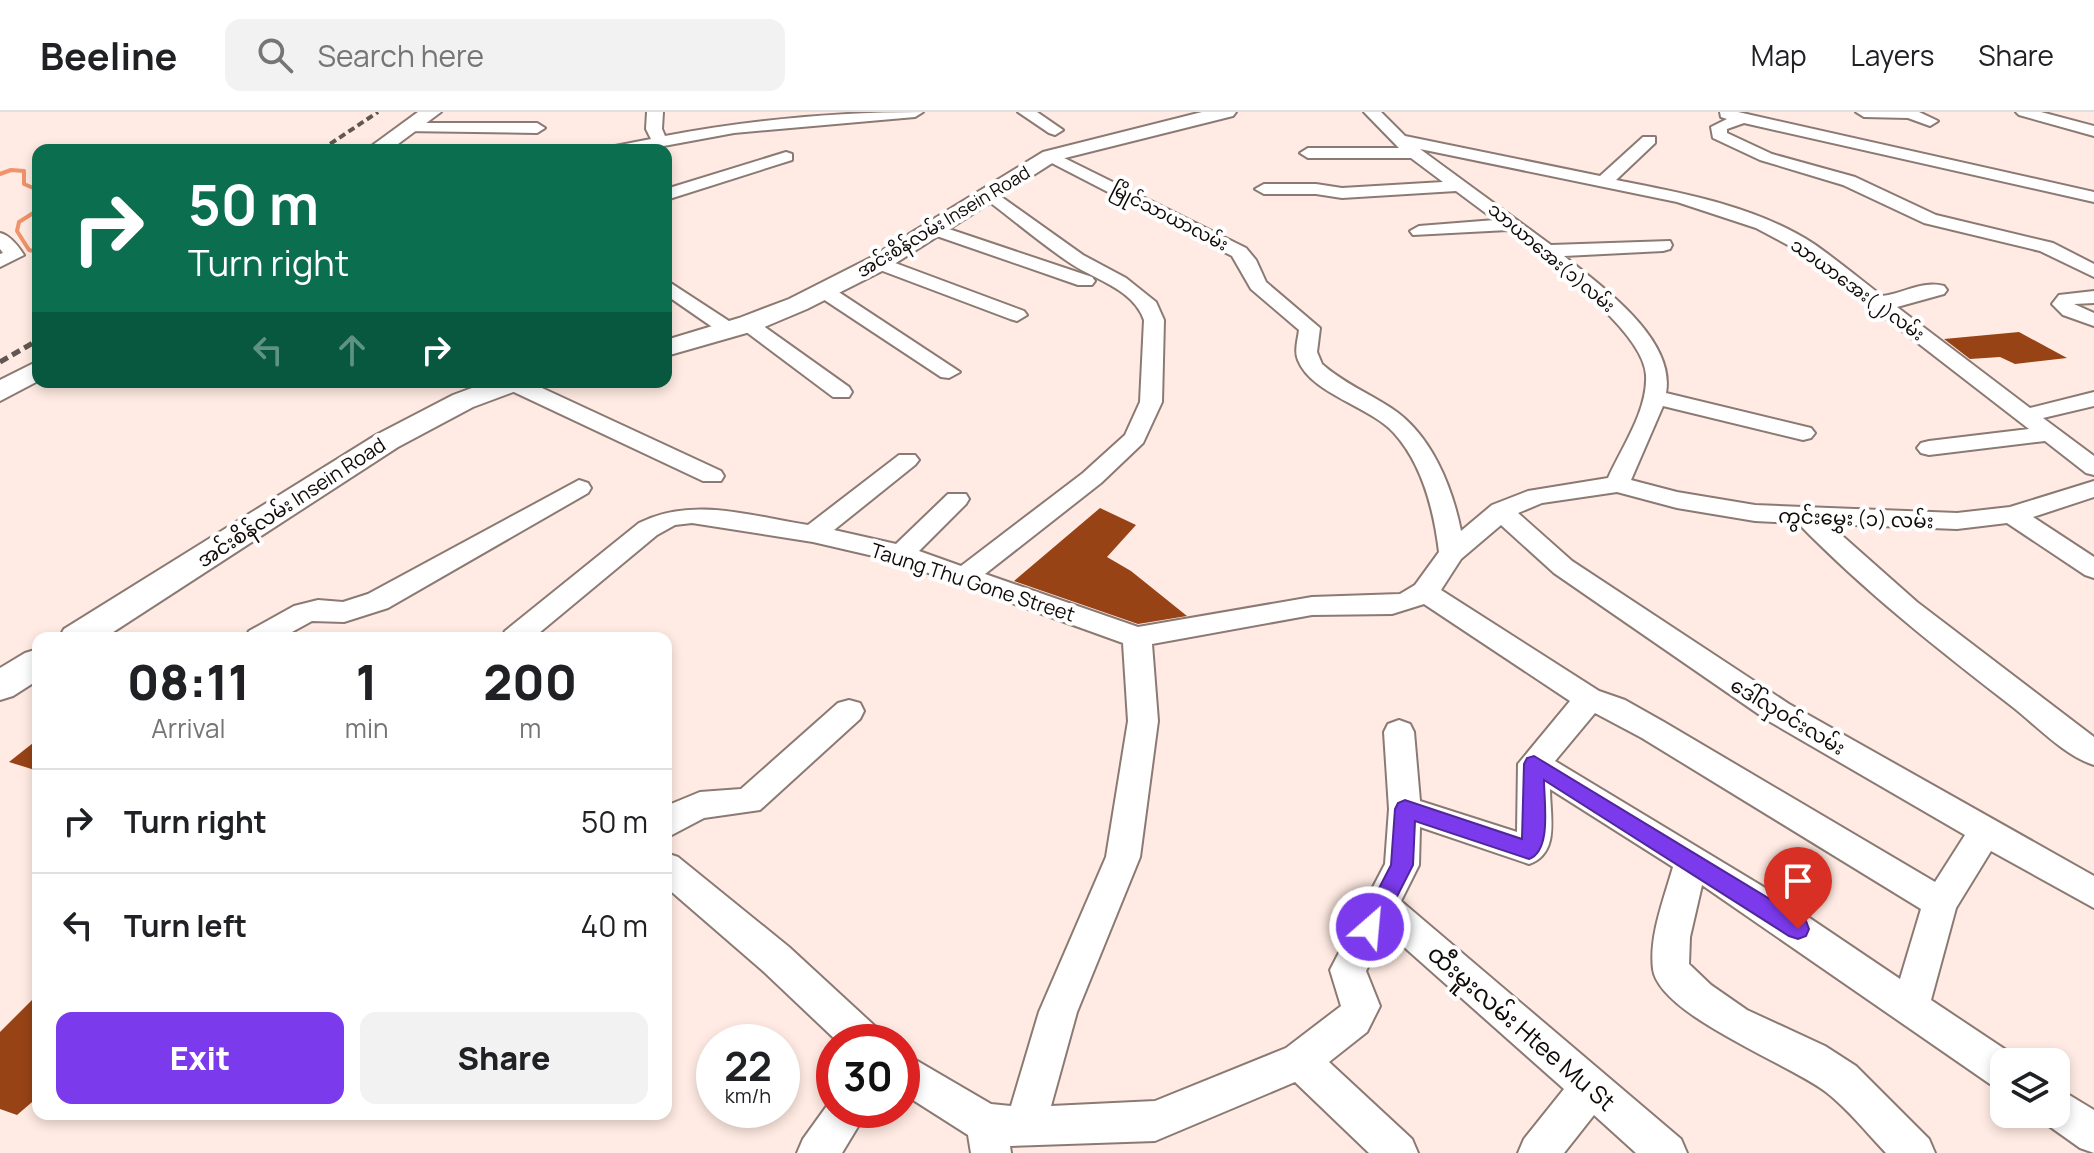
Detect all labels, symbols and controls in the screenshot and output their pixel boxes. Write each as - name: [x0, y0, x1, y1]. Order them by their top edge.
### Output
- search box: [225, 19, 785, 91]
- text: Beeline: [40, 29, 177, 81]
- icon: search: [253, 33, 297, 77]
- text: Search here: [317, 35, 484, 76]
- text: Map: [1751, 36, 1807, 74]
- text: Layers: [1851, 36, 1934, 74]
- text: Share: [1978, 36, 2054, 74]
- street label: အင်းစိန်လမ်း Insein Road: [852, 159, 1036, 286]
- text: 50 m: [188, 165, 319, 242]
- street label: မြိုင်သာယာလမ်း: [1106, 175, 1233, 259]
- icon: right: [56, 176, 160, 280]
- street label: သာယာအေး(၁)လမ်း: [1483, 197, 1621, 317]
- street label: သာယာအေး(၂)လမ်း: [1784, 232, 1930, 349]
- text: Turn right: [188, 238, 349, 287]
- icon: left: [246, 328, 290, 372]
- icon: ahead: [330, 328, 374, 372]
- icon: right: [414, 328, 458, 372]
- street label: အင်းစိန်လမ်း Insein Road: [191, 431, 392, 576]
- street label: ကွင်းမွှေး (၁) လမ်း: [1778, 502, 1934, 537]
- street label: Taung Thu Gone Street: [867, 536, 1079, 628]
- text: 08:11: [127, 649, 250, 714]
- text: 1: [356, 649, 378, 714]
- text: 200: [483, 649, 577, 714]
- street label: ဒေါ်လှဝင်းလမ်း: [1724, 671, 1850, 764]
- text: Arrival: [151, 710, 226, 746]
- text: min: [345, 710, 388, 746]
- text: m: [519, 710, 541, 746]
- icon: right: [56, 799, 100, 843]
- text: Turn right: [124, 801, 267, 842]
- text: 50 m: [581, 801, 648, 842]
- pin: [1764, 847, 1832, 929]
- icon: arrive: [1776, 859, 1820, 903]
- position arrow: [1328, 885, 1412, 969]
- icon: left: [56, 903, 100, 947]
- text: Turn left: [124, 905, 247, 946]
- text: 40 m: [581, 905, 648, 946]
- street label: ထီးမူးလမ်း Htee Mu St: [1419, 936, 1623, 1121]
- button: Exit: [56, 1012, 344, 1104]
- button: Share: [360, 1012, 648, 1104]
- speed limit sign: 30: [816, 1024, 920, 1128]
- text: 22: [724, 1038, 772, 1093]
- map controls: [1990, 1048, 2070, 1128]
- button: layers: [1990, 1048, 2070, 1128]
- text: km/h: [725, 1082, 771, 1109]

